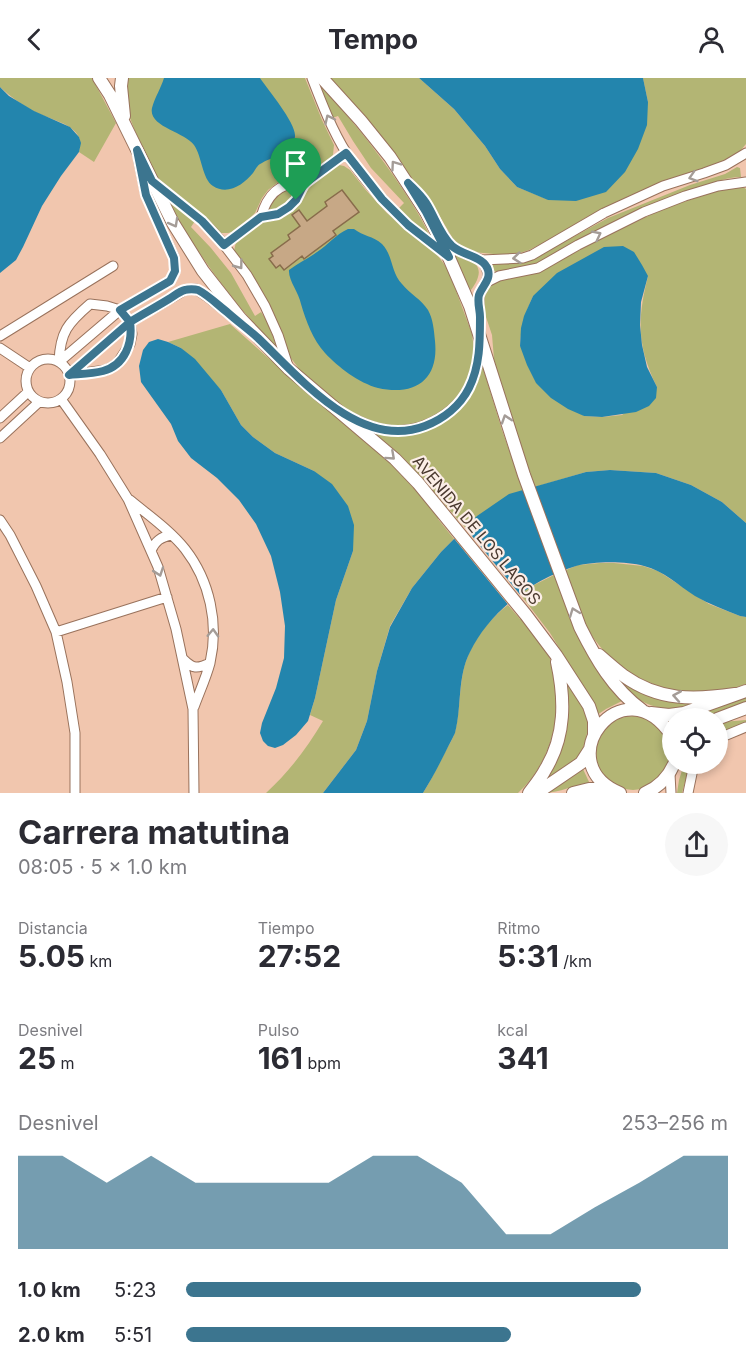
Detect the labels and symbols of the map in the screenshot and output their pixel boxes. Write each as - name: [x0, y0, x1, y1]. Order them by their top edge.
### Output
- one-way arrow: [325, 115, 337, 126]
- pin: [270, 138, 321, 200]
- one-way arrow: [391, 161, 402, 172]
- one-way arrow: [688, 170, 699, 182]
- one-way arrow: [167, 217, 178, 227]
- one-way arrow: [591, 231, 602, 242]
- one-way arrow: [512, 251, 521, 263]
- one-way arrow: [232, 258, 243, 269]
- one-way arrow: [501, 414, 513, 425]
- one-way arrow: [385, 449, 395, 460]
- street label: AVENIDA DE LOS LAGOS: [409, 451, 545, 609]
- one-way arrow: [152, 566, 165, 577]
- one-way arrow: [569, 607, 581, 618]
- one-way arrow: [206, 628, 219, 637]
- one-way arrow: [672, 691, 682, 703]

